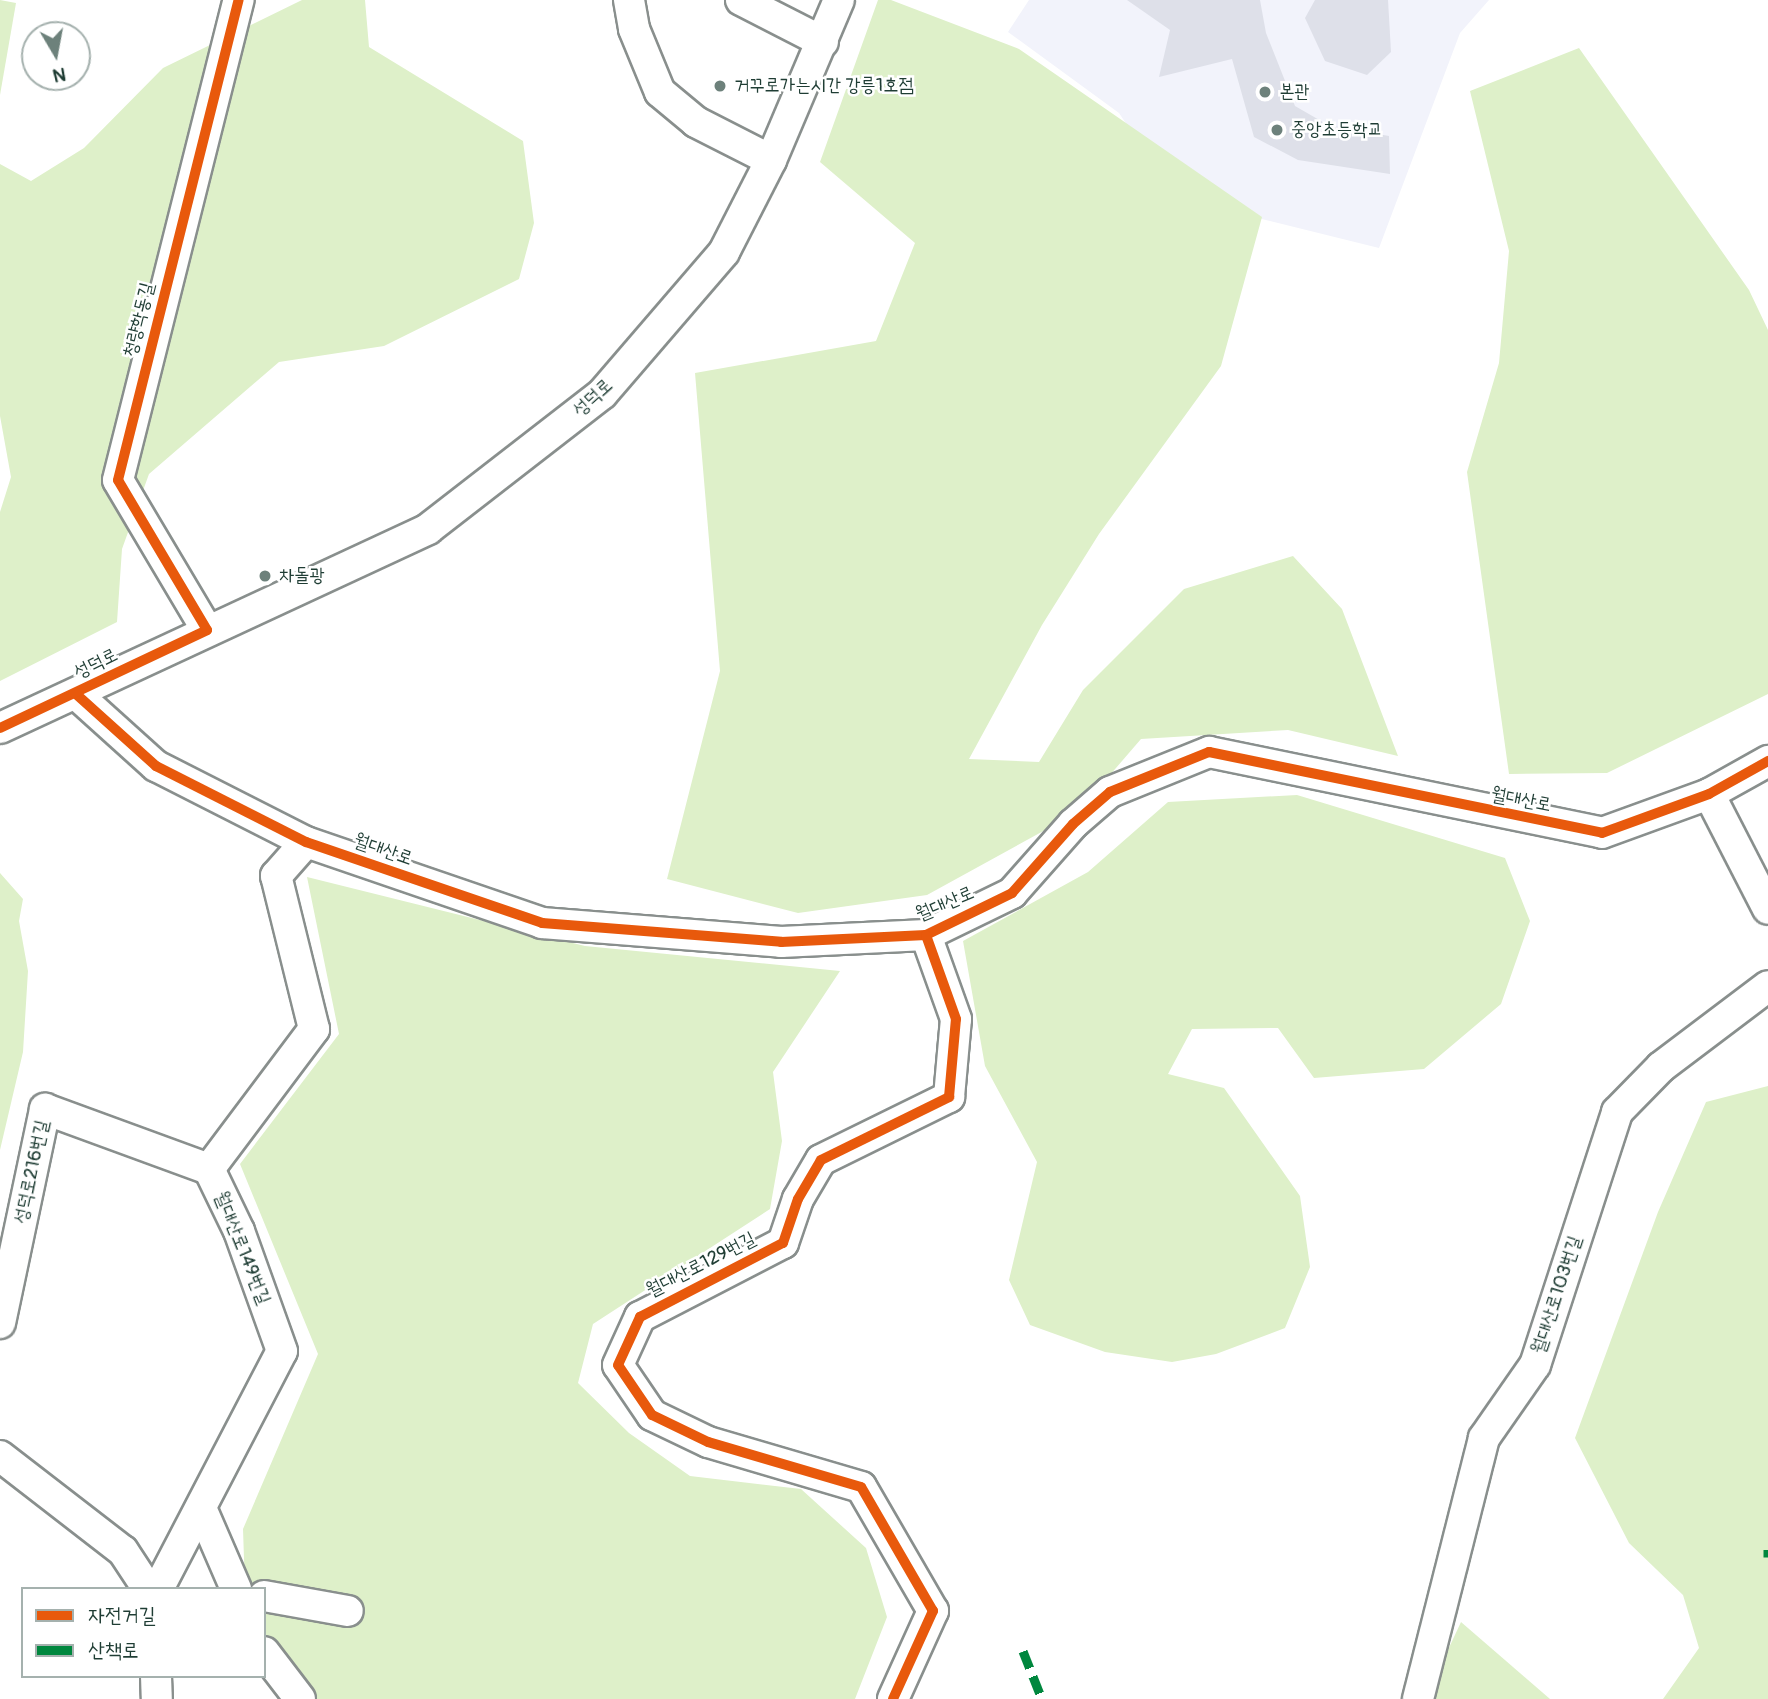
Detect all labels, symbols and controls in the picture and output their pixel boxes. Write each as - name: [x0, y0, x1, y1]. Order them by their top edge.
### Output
- north arrow: [21, 21, 91, 91]
- text: N: [51, 62, 68, 88]
- place label: 거꾸로가는시간 강릉1호점: [734, 75, 914, 97]
- marker: 거꾸로가는시간 강릉1호점: [712, 78, 728, 94]
- place label: 본관: [1279, 81, 1310, 103]
- marker: 본관: [1257, 84, 1273, 100]
- place label: 중앙초등학교: [1291, 119, 1383, 141]
- marker: 중앙초등학교: [1269, 122, 1285, 138]
- street label: 청량학동길: [119, 280, 159, 360]
- street label: 성덕로: [568, 374, 618, 422]
- place label: 차돌광: [279, 565, 325, 587]
- marker: 차돌광: [257, 568, 273, 584]
- street label: 성덕로: [70, 644, 122, 684]
- street label: 월대산로: [1489, 783, 1553, 817]
- street label: 월대산로: [350, 829, 416, 871]
- street label: 월대산로: [912, 882, 978, 926]
- street label: 성덕로216번길: [10, 1118, 54, 1226]
- street label: 월대산로149번길: [209, 1188, 275, 1308]
- street label: 월대산로129번길: [643, 1228, 759, 1302]
- street label: 월대산로103번길: [1527, 1233, 1587, 1357]
- legend: [21, 1587, 266, 1678]
- text: 자전거길: [88, 1602, 156, 1629]
- text: 산책로: [88, 1637, 139, 1664]

